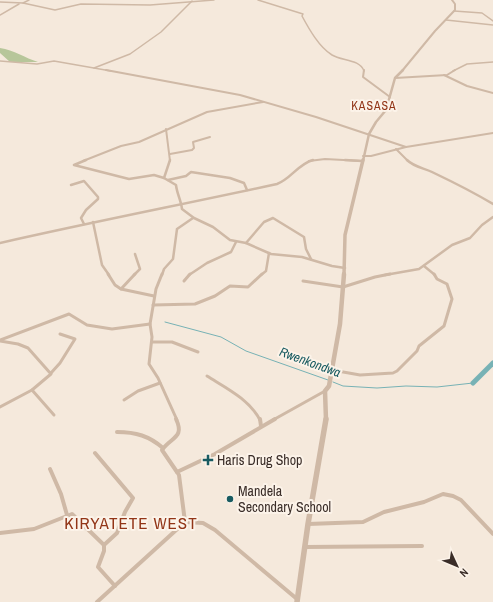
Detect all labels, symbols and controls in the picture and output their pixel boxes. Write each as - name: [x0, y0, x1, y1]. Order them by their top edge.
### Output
- district label: KASASA: [351, 98, 397, 114]
- water label: Rwenkondwa: [277, 343, 343, 381]
- place label: Haris Drug Shop: [217, 451, 303, 469]
- marker: Haris Drug Shop: [202, 454, 214, 466]
- place label: Mandela Secondary School: [238, 482, 331, 516]
- marker: Mandela Secondary School: [225, 494, 235, 504]
- district label: KIRYATETE WEST: [64, 511, 198, 534]
- north arrow: [437, 546, 477, 586]
- text: N: [457, 566, 471, 580]

